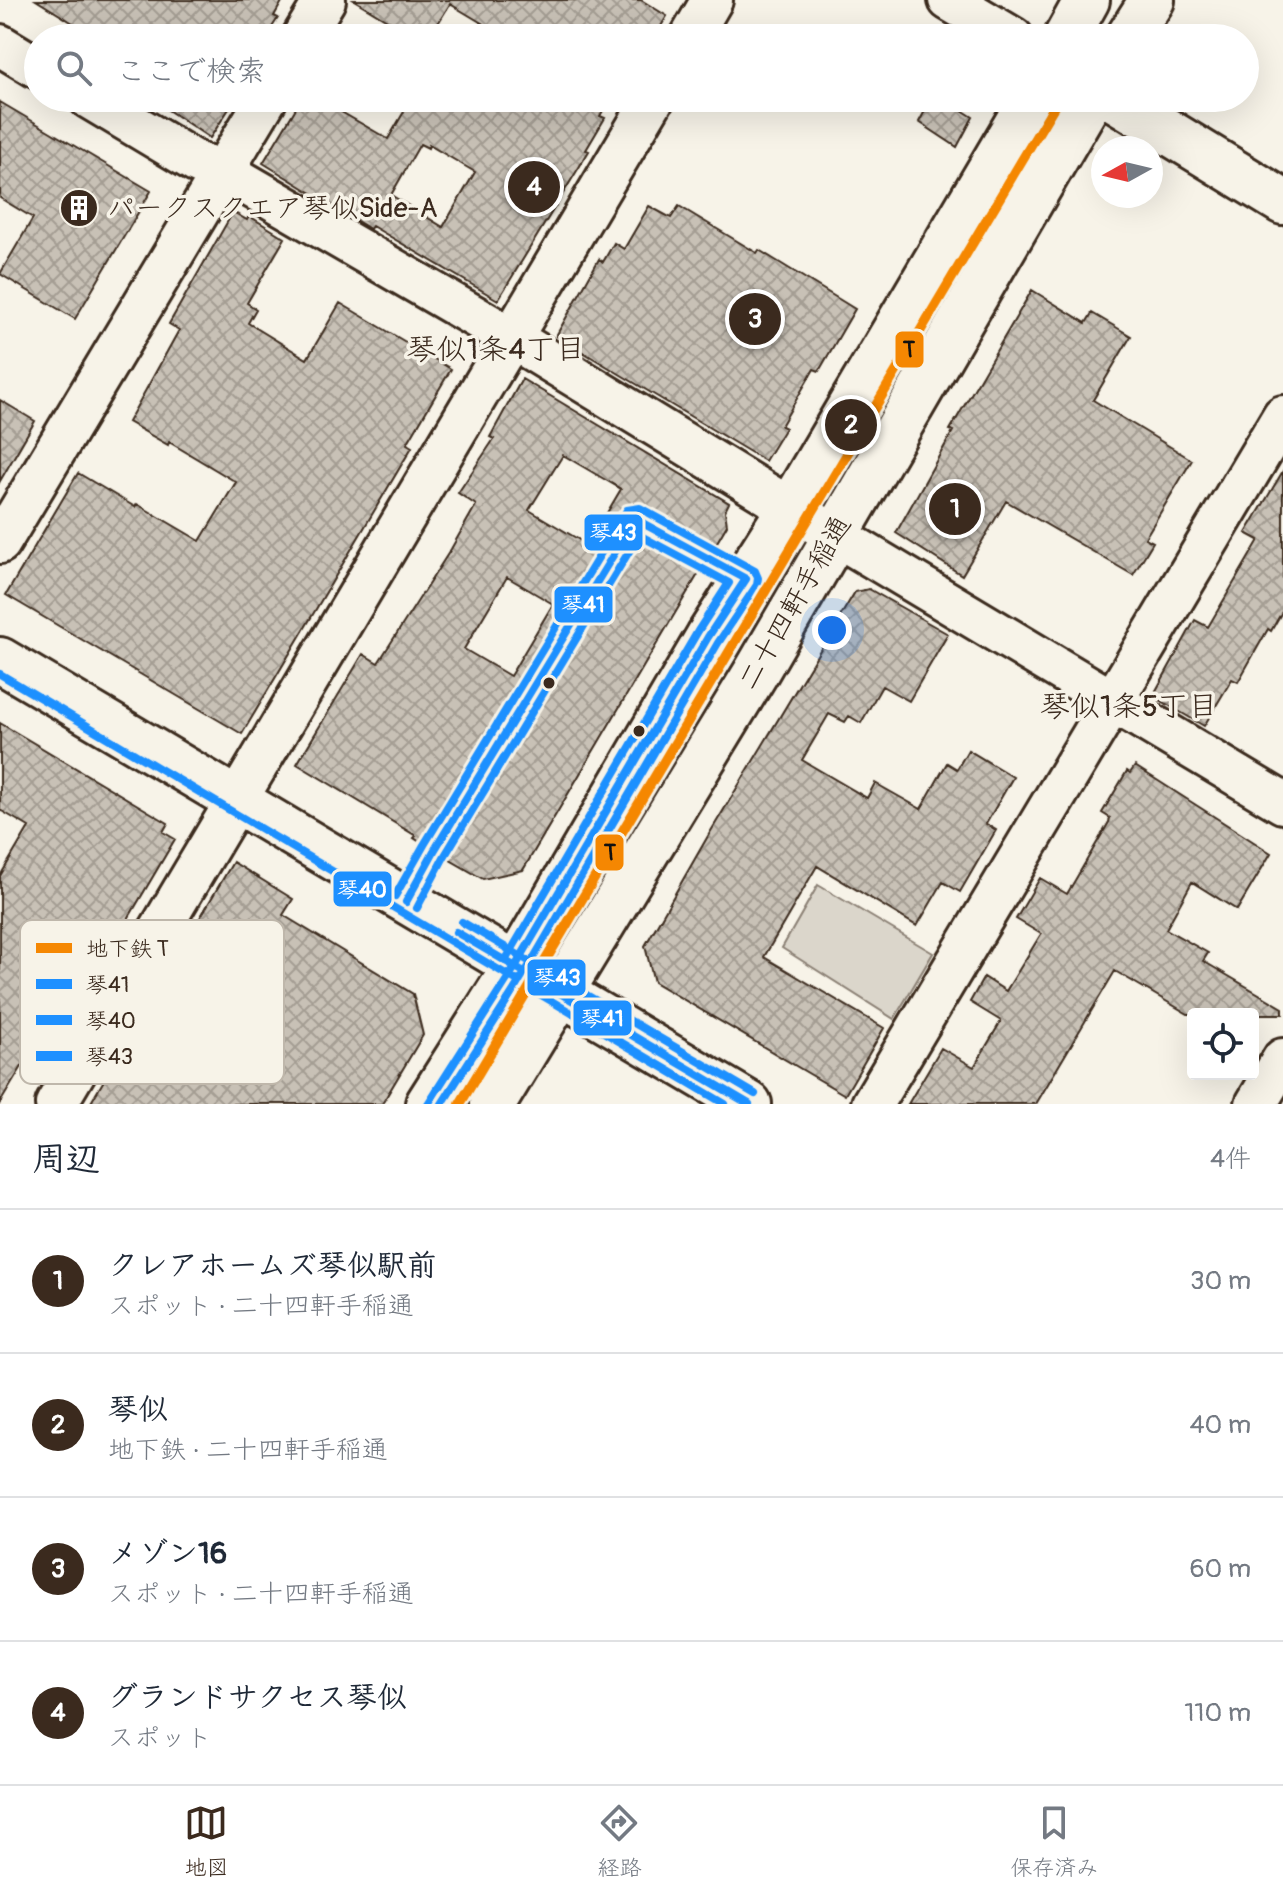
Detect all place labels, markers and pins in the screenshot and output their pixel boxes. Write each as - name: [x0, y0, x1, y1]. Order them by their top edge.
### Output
- pin: 4: [508, 157, 560, 217]
- building icon: パークスクエア琴似Side-A: [58, 187, 100, 229]
- place label: パークスクエア琴似Side-A: [107, 191, 438, 226]
- pin: 3: [729, 289, 781, 349]
- pin: 2: [825, 395, 877, 455]
- pin: 1: [929, 479, 981, 539]
- unlabelled marker: [541, 675, 557, 691]
- unlabelled marker: [631, 723, 647, 739]

